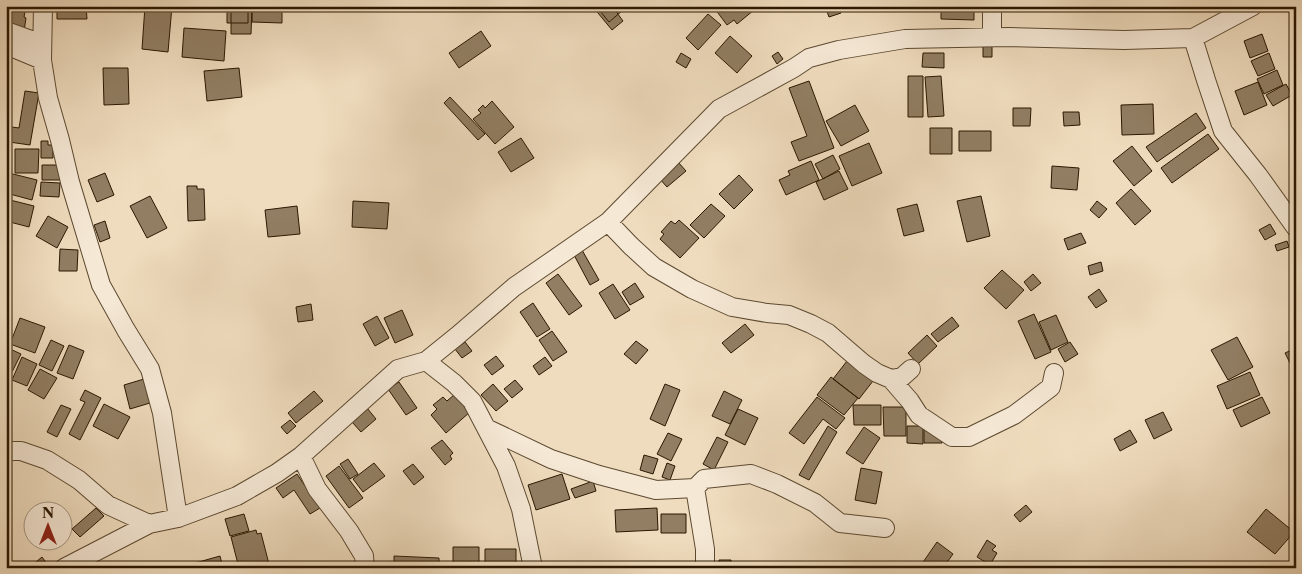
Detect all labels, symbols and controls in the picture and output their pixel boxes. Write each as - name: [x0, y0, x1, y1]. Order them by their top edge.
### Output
- north arrow: [22, 502, 72, 552]
- text: N: [42, 504, 54, 522]

